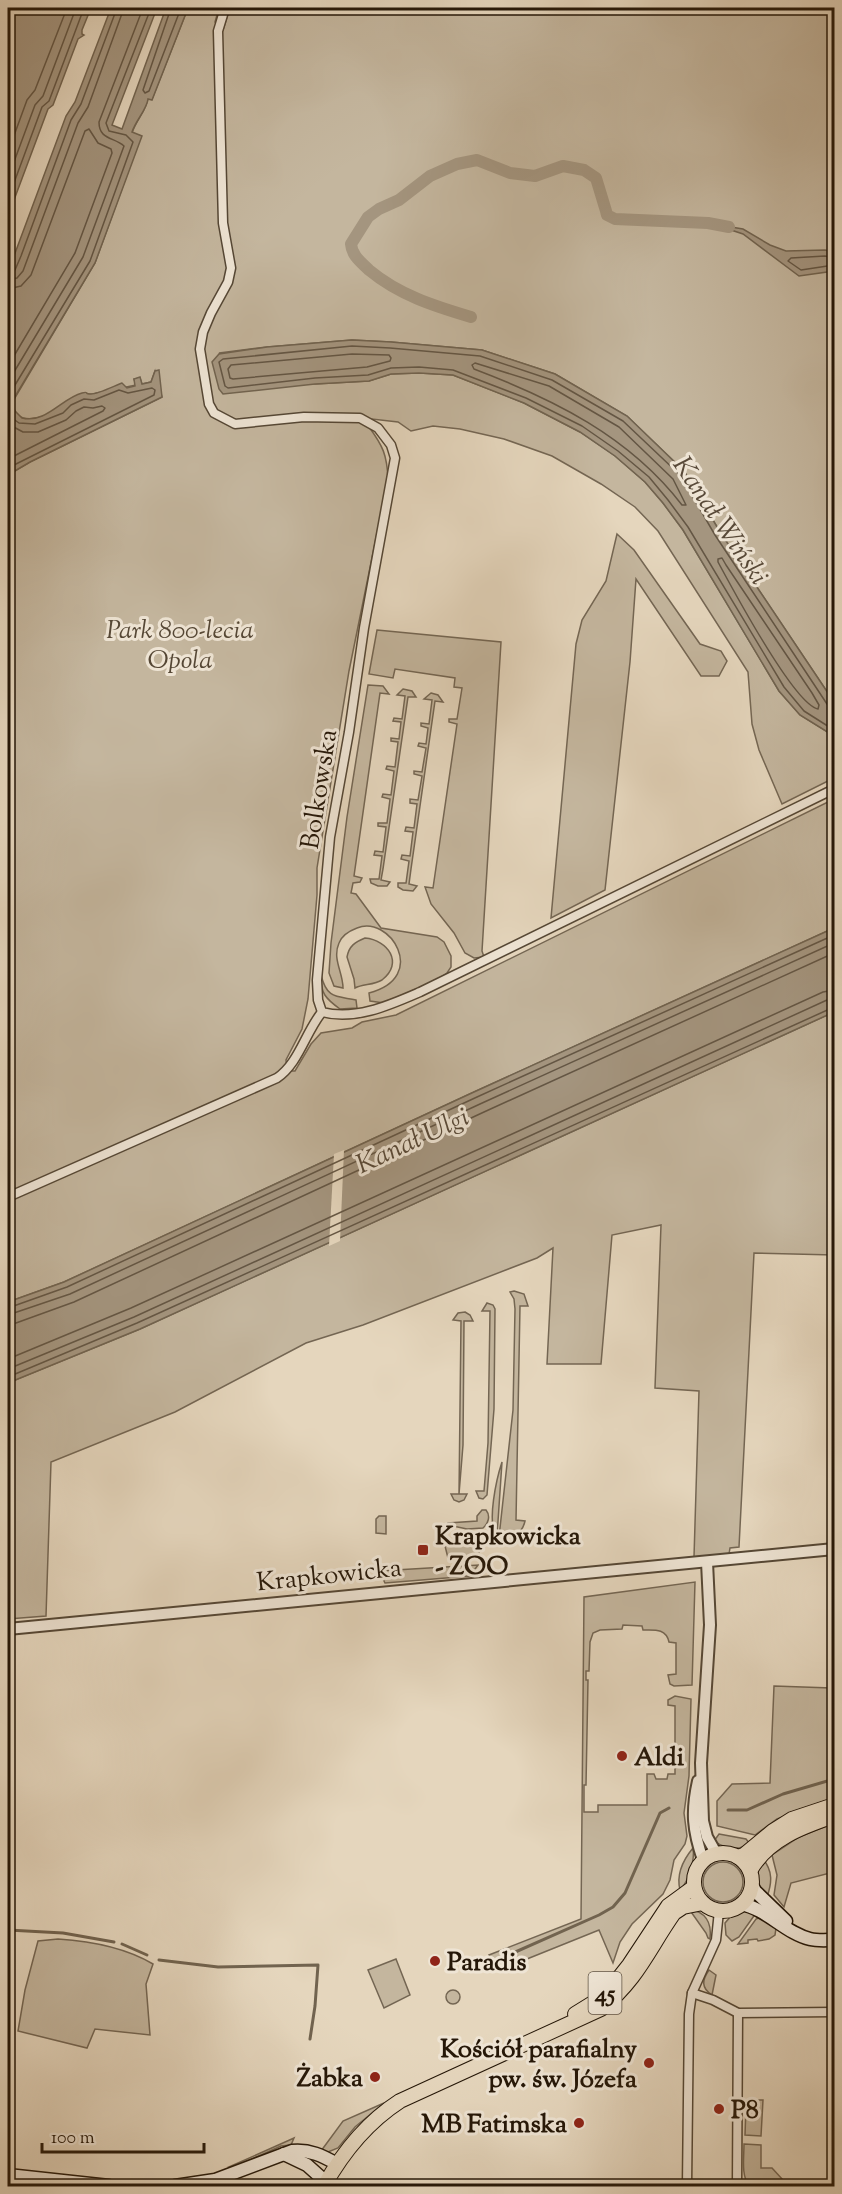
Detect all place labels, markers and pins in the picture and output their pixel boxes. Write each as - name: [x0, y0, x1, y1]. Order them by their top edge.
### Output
- place label: Krapkowicka - ZOO: [435, 1519, 581, 1586]
- marker: Krapkowicka - ZOO: [416, 1543, 430, 1557]
- place label: Aldi: [634, 1740, 685, 1777]
- marker: Aldi: [615, 1749, 629, 1763]
- place label: Paradis: [447, 1945, 527, 1982]
- marker: Paradis: [428, 1954, 442, 1968]
- place label: Kościół parafialny pw. św. Józefa: [440, 2032, 637, 2099]
- marker: Kościół parafialny pw. św. Józefa: [642, 2056, 656, 2070]
- place label: Żabka: [296, 2061, 363, 2098]
- marker: Żabka: [368, 2070, 382, 2084]
- place label: P8: [731, 2093, 759, 2130]
- marker: P8: [712, 2102, 726, 2116]
- place label: MB Fatimska: [421, 2107, 567, 2144]
- marker: MB Fatimska: [572, 2116, 586, 2130]

